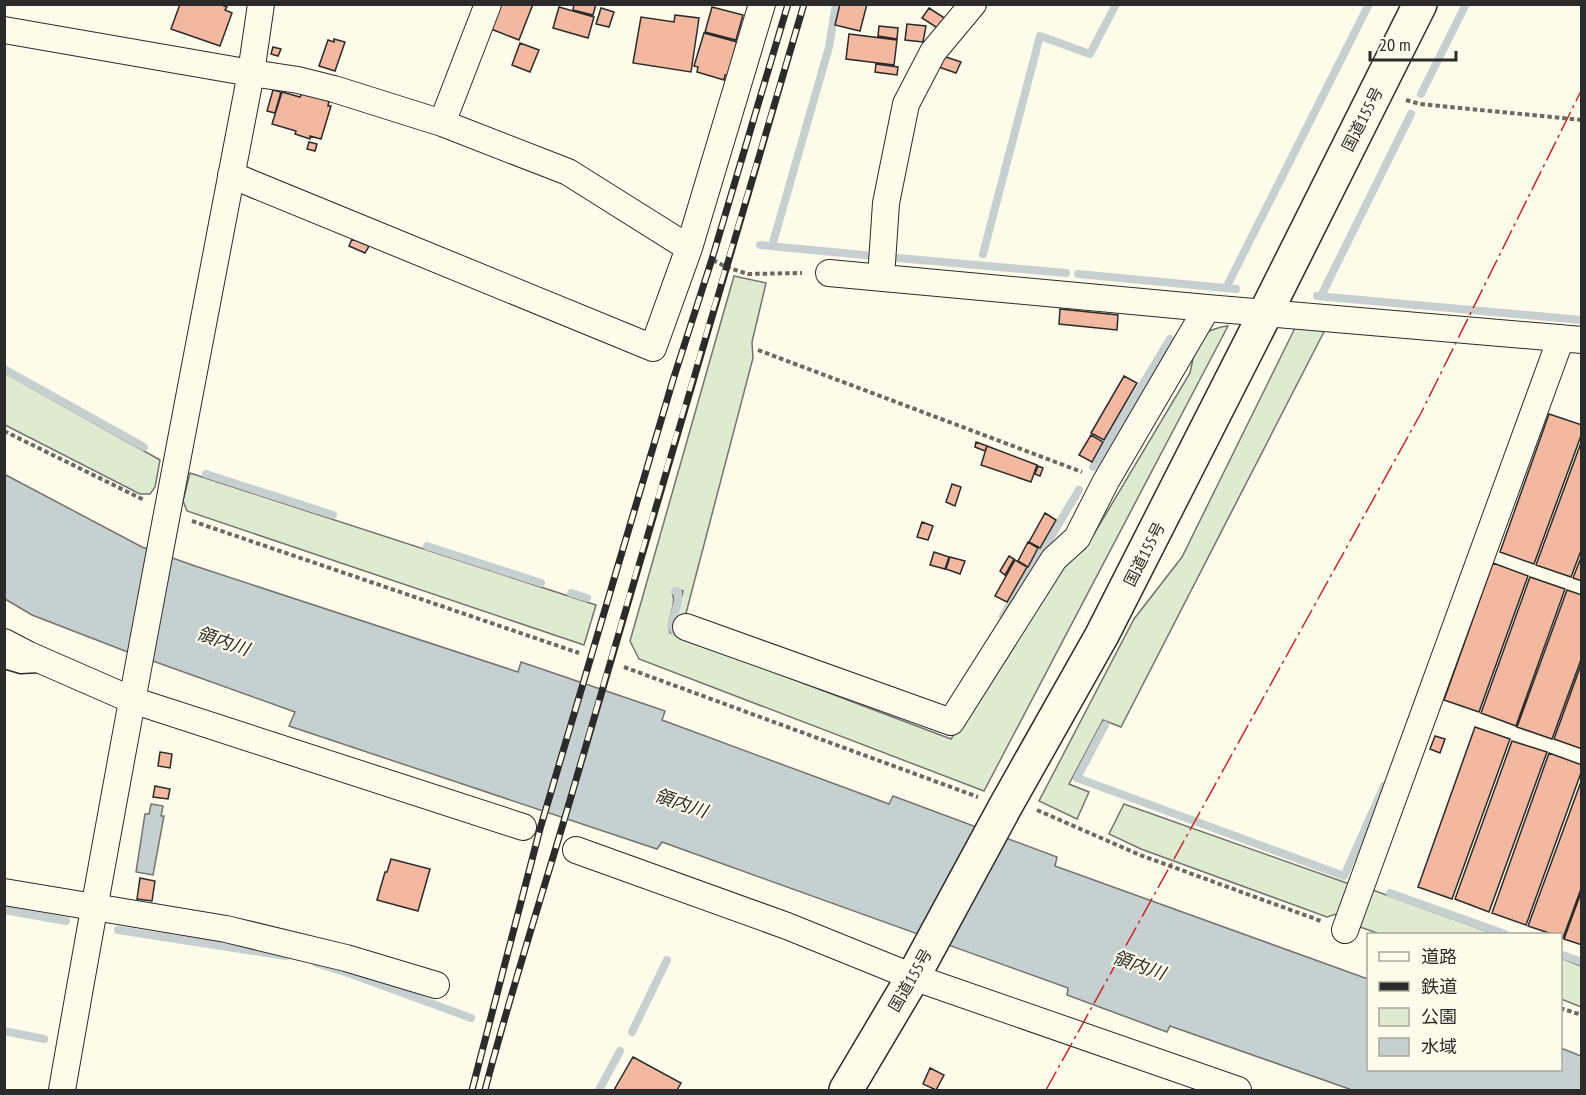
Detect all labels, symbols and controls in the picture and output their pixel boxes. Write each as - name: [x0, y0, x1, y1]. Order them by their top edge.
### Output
- scale bar: [1370, 24, 1456, 62]
- text: 20 m: [1379, 33, 1411, 56]
- street label: 国道155号: [1337, 83, 1387, 155]
- street label: 国道155号: [1119, 518, 1169, 590]
- water label: 領内川: [194, 621, 254, 661]
- water label: 領内川: [652, 783, 712, 823]
- legend: [1367, 933, 1562, 1071]
- street label: 国道155号: [884, 945, 936, 1015]
- water label: 領内川: [1110, 945, 1170, 985]
- text: 道路: [1421, 945, 1457, 968]
- text: 鉄道: [1421, 975, 1457, 998]
- text: 公園: [1421, 1005, 1457, 1028]
- text: 水域: [1421, 1035, 1457, 1058]

